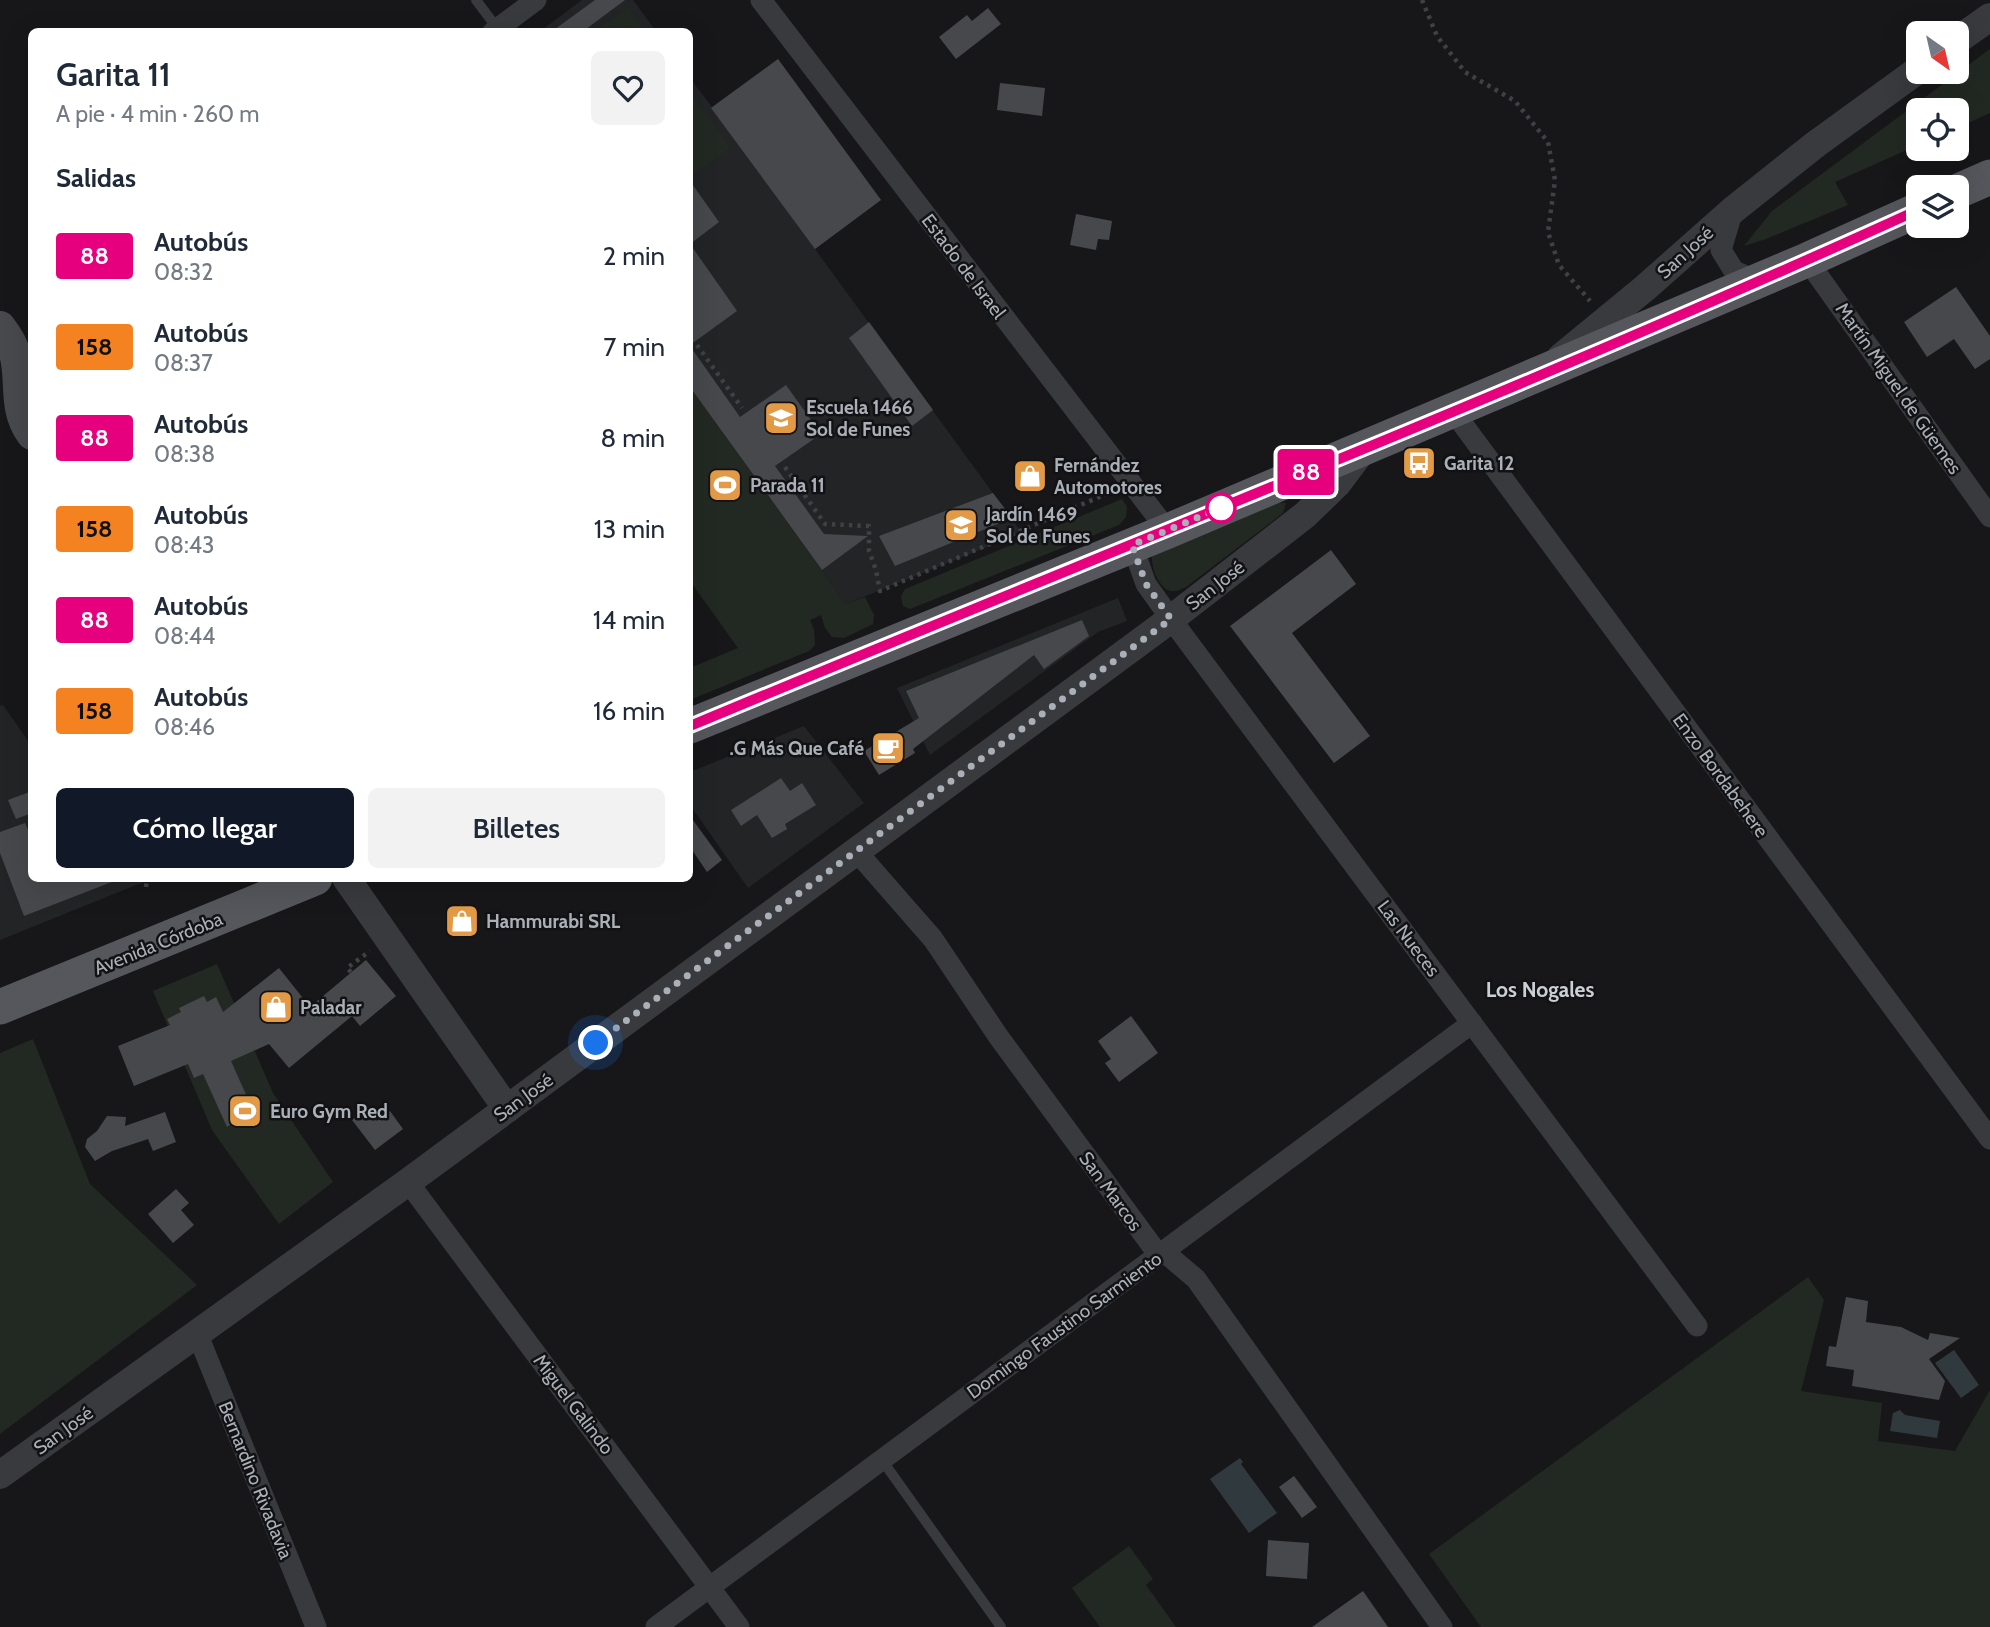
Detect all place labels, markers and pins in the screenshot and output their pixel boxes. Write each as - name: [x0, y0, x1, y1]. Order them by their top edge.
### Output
- place label: Escuela 1466 Sol de Funes: [806, 396, 913, 441]
- school or university icon: Escuela 1466 Sol de Funes: [762, 399, 800, 437]
- bus stop icon: Garita 12: [1400, 444, 1438, 482]
- place label: Garita 12: [1444, 452, 1514, 475]
- place label: Fernández Automotores: [1054, 454, 1162, 499]
- shop icon: Fernández Automotores: [1011, 457, 1049, 495]
- sports icon: Parada 11: [706, 466, 744, 504]
- place label: Parada 11: [750, 474, 825, 497]
- unlabelled marker: [1206, 493, 1236, 523]
- place label: Jardín 1469 Sol de Funes: [985, 503, 1090, 548]
- school or university icon: Jardín 1469 Sol de Funes: [942, 506, 980, 544]
- cafe icon: .G Más Que Café: [869, 729, 907, 767]
- place label: .G Más Que Café: [729, 737, 864, 760]
- shop icon: Hammurabi SRL: [443, 902, 481, 940]
- place label: Hammurabi SRL: [486, 910, 621, 933]
- shop icon: Paladar: [257, 988, 295, 1026]
- place label: Paladar: [300, 996, 362, 1019]
- sports icon: Euro Gym Red: [226, 1092, 264, 1130]
- place label: Euro Gym Red: [270, 1100, 388, 1123]

